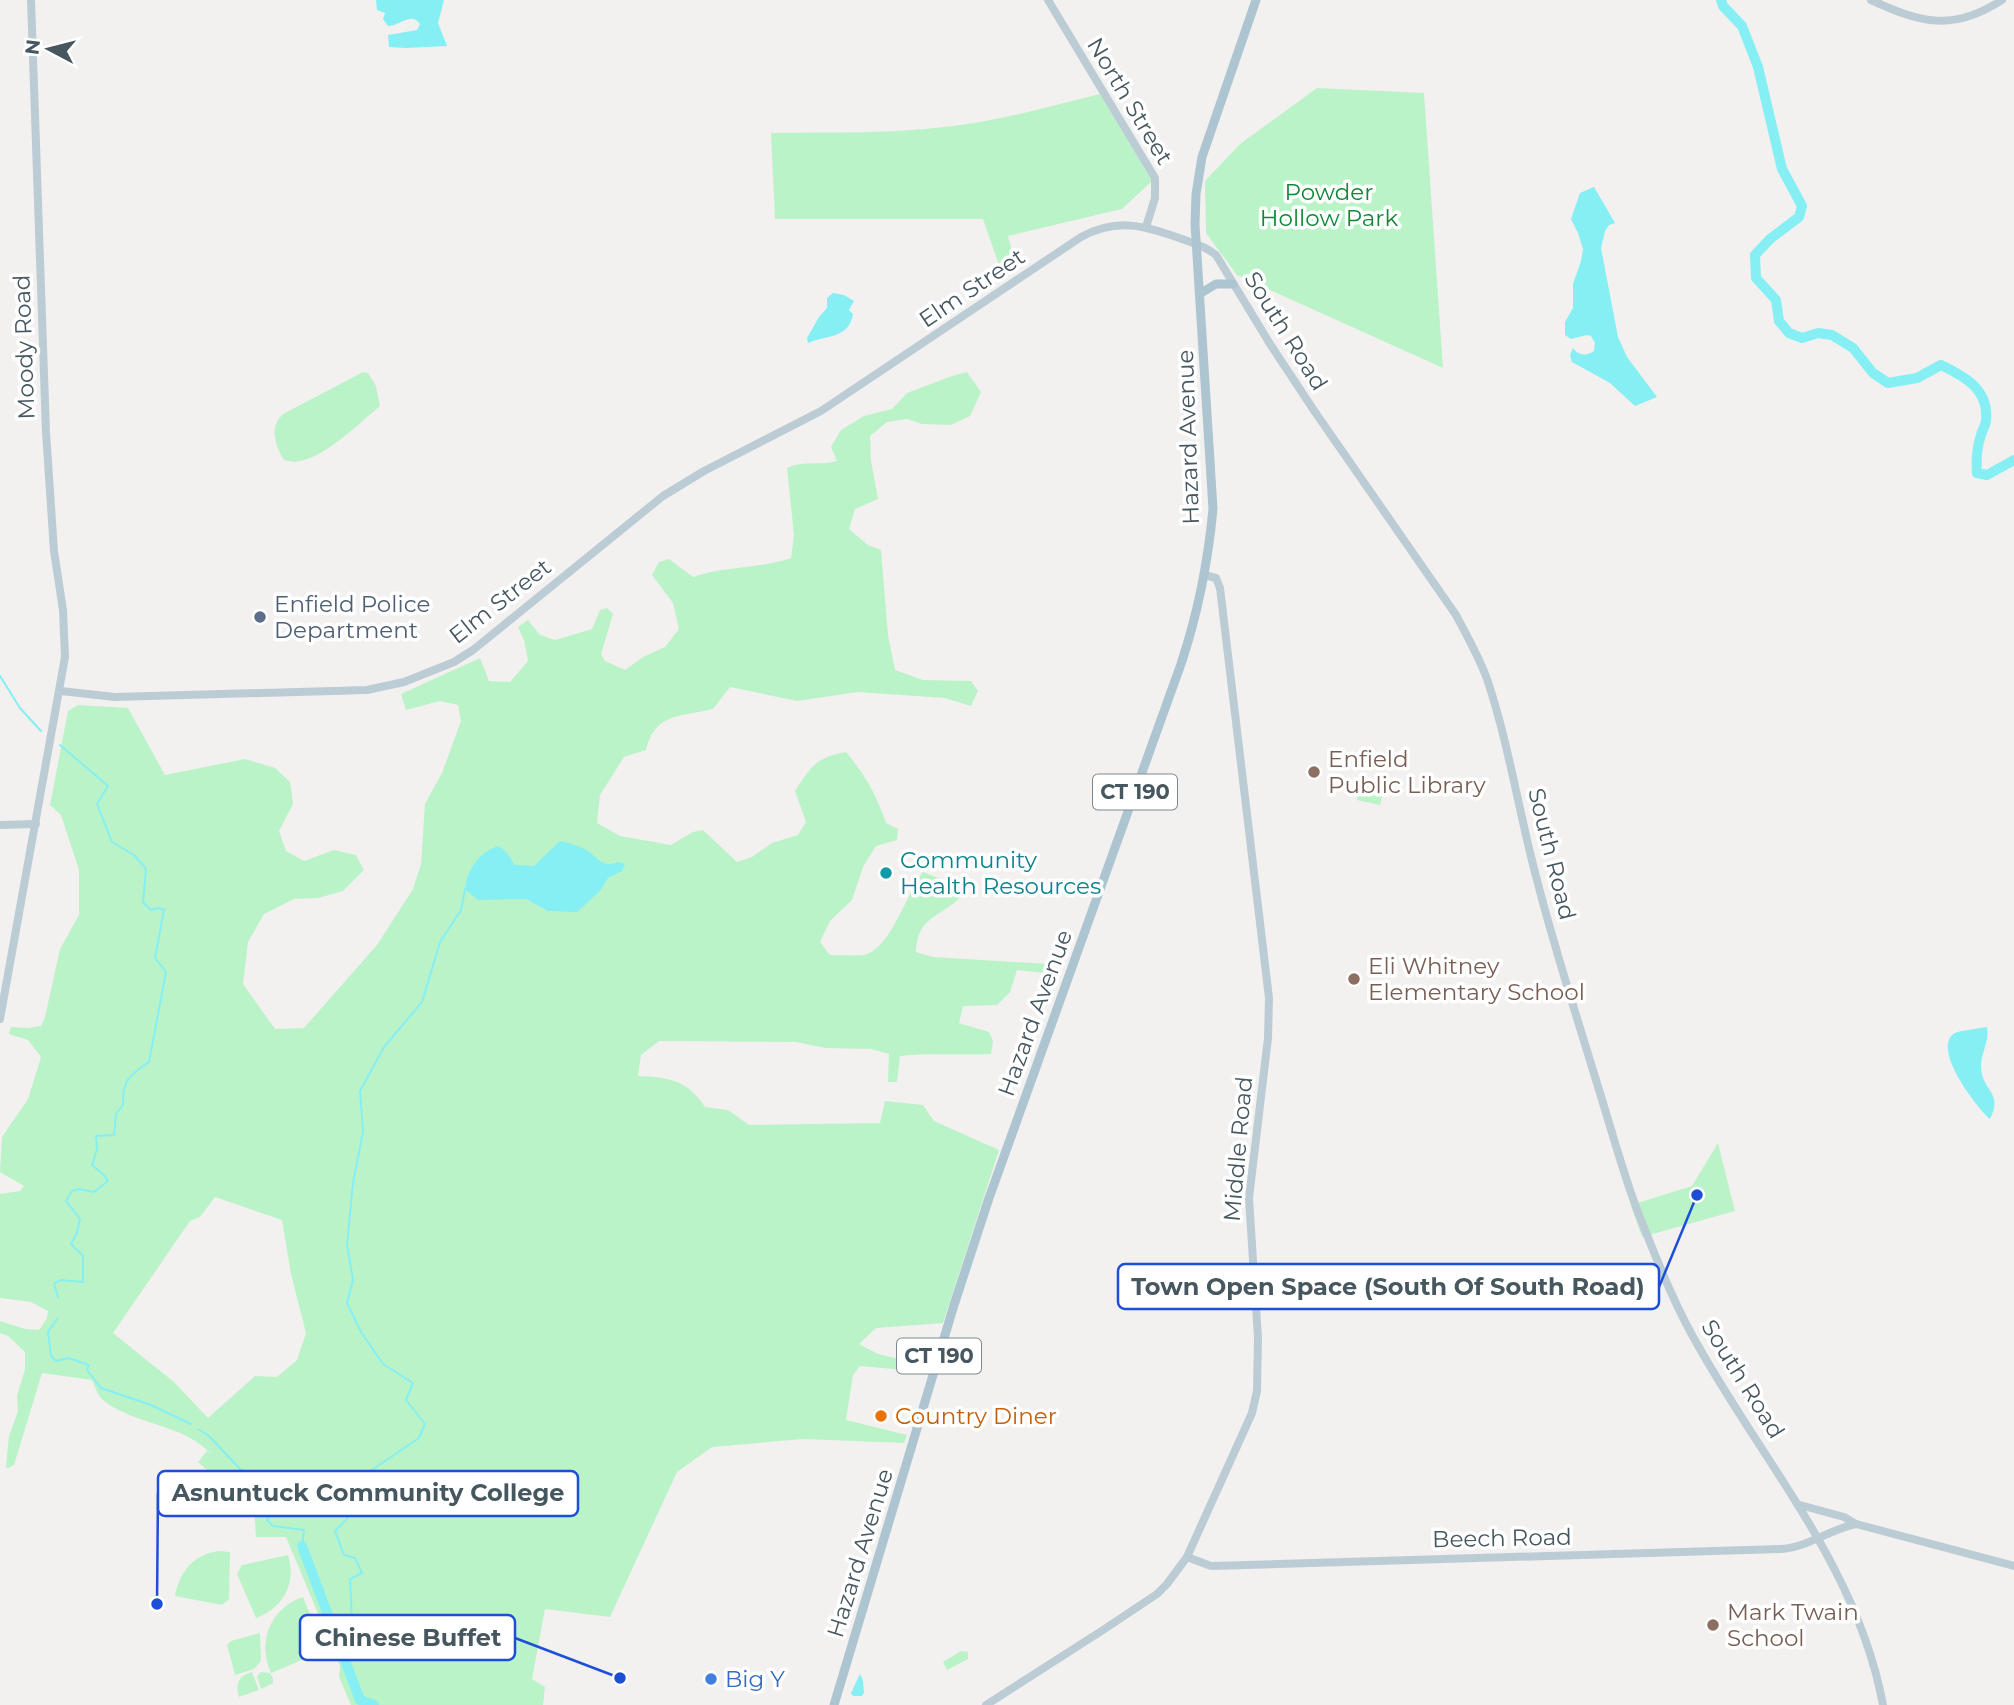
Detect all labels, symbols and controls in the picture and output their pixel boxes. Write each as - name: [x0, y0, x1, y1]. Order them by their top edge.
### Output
- north arrow: [14, 14, 84, 84]
- street label: North Street: [1081, 32, 1179, 170]
- text: N: [20, 38, 45, 56]
- park label: Powder Hollow Park: [1260, 178, 1398, 232]
- street label: Elm Street: [914, 242, 1030, 334]
- street label: South Road: [1238, 266, 1334, 396]
- street label: Moody Road: [7, 274, 41, 420]
- street label: Hazard Avenue: [1171, 349, 1205, 525]
- street label: Elm Street: [443, 553, 557, 649]
- place label: Enfield Police Department: [274, 590, 430, 644]
- marker: Enfield Police Department: [252, 609, 268, 625]
- place label: Enfield Public Library: [1328, 745, 1486, 799]
- marker: Enfield Public Library: [1306, 764, 1322, 780]
- road number: CT 190: [1093, 774, 1177, 810]
- street label: South Road: [1522, 785, 1582, 923]
- place label: Community Health Resources: [900, 846, 1101, 900]
- marker: Community Health Resources: [878, 865, 894, 881]
- street label: Hazard Avenue: [992, 926, 1078, 1100]
- place label: Eli Whitney Elementary School: [1368, 952, 1585, 1006]
- marker: Eli Whitney Elementary School: [1346, 971, 1362, 987]
- street label: Middle Road: [1218, 1075, 1258, 1223]
- callout: Town Open Space (South Of South Road): [1118, 1264, 1659, 1309]
- text: Town Open Space (South Of South Road): [1131, 1272, 1645, 1301]
- street label: South Road: [1695, 1314, 1791, 1444]
- road number: CT 190: [897, 1338, 981, 1374]
- place label: Country Diner: [895, 1402, 1057, 1430]
- marker: Country Diner: [873, 1408, 889, 1424]
- street label: Hazard Avenue: [821, 1465, 899, 1641]
- callout: Asnuntuck Community College: [158, 1471, 578, 1516]
- text: Asnuntuck Community College: [171, 1478, 564, 1507]
- street label: Beech Road: [1432, 1523, 1572, 1553]
- place label: Mark Twain School: [1727, 1598, 1859, 1652]
- callout: Chinese Buffet: [300, 1615, 515, 1660]
- marker: Mark Twain School: [1705, 1617, 1721, 1633]
- text: Chinese Buffet: [315, 1623, 502, 1652]
- place label: Big Y: [725, 1665, 785, 1693]
- marker: Big Y: [703, 1671, 719, 1687]

